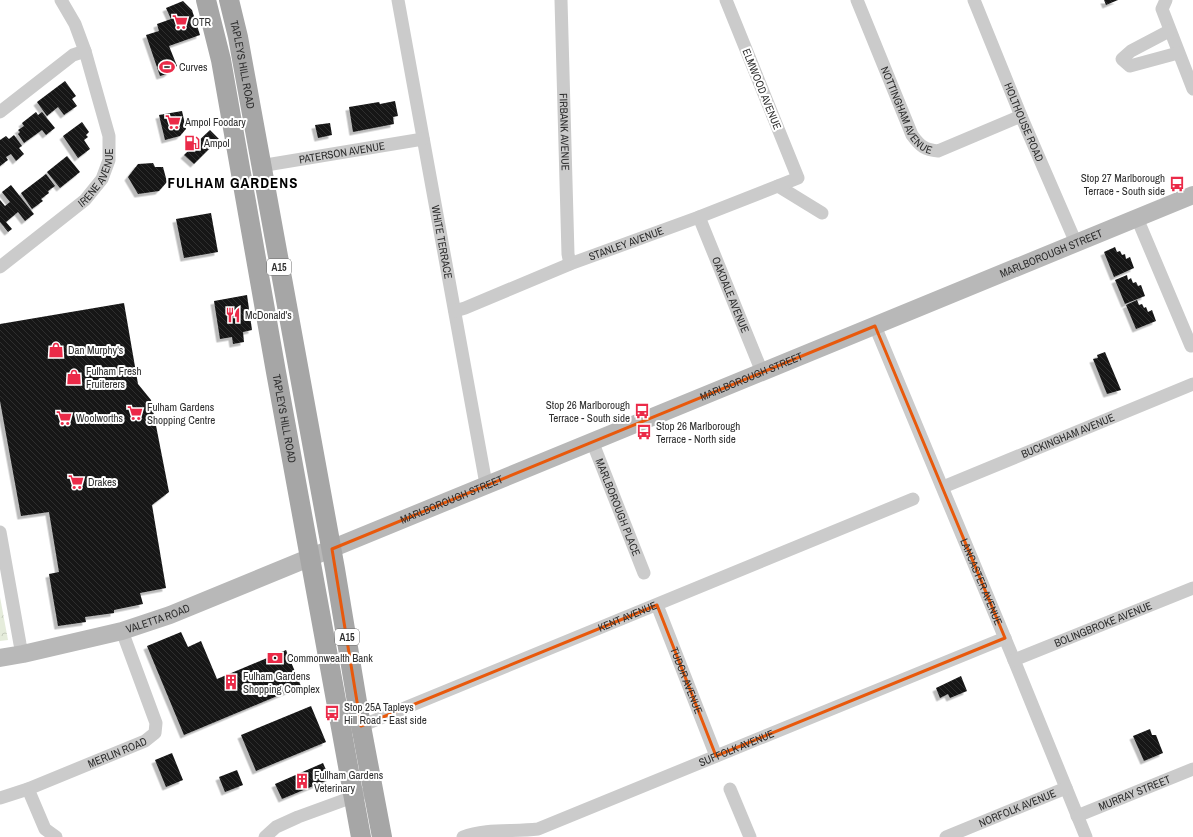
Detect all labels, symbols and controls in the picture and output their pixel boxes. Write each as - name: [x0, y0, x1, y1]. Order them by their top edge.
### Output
- supermarket icon: OTR: [171, 13, 189, 31]
- place label: OTR: [192, 15, 212, 29]
- street label: TAPLEYS HILL ROAD: [227, 19, 258, 110]
- street label: ELMWOOD AVENUE: [739, 46, 785, 132]
- sports icon: Curves: [158, 58, 176, 76]
- place label: Curves: [179, 60, 208, 74]
- street label: NOTTINGHAM AVENUE: [878, 64, 934, 157]
- street label: HOLTHOUSE ROAD: [1001, 81, 1047, 164]
- street label: FIRBANK AVENUE: [557, 93, 573, 171]
- supermarket icon: Ampol Foodary: [164, 113, 182, 131]
- place label: Ampol Foodary: [184, 115, 246, 129]
- fuel station icon: Ampol: [183, 134, 201, 152]
- place label: Ampol: [203, 136, 230, 150]
- street label: PATERSON AVENUE: [298, 138, 386, 166]
- street label: IRENE AVENUE: [75, 148, 116, 210]
- place label: Stop 27 Marlborough Terrace - South side: [1081, 171, 1165, 198]
- district label: FULHAM GARDENS: [168, 172, 298, 193]
- bus stop icon: Stop 27 Marlborough Terrace - South side: [1168, 175, 1186, 193]
- street label: WHITE TERRACE: [428, 204, 456, 280]
- street label: STANLEY AVENUE: [587, 223, 666, 264]
- street label: MARLBOROUGH STREET: [998, 226, 1105, 281]
- street label: OAKDALE AVENUE: [709, 255, 752, 335]
- road number: A15: [267, 259, 291, 275]
- restaurant icon: McDonald's: [224, 306, 242, 324]
- place label: McDonald's: [245, 308, 292, 322]
- shop icon: Dan Murphy's: [47, 341, 65, 359]
- place label: Dan Murphy's: [68, 343, 124, 357]
- street label: MARLBOROUGH STREET: [698, 349, 805, 404]
- place label: Fulham Fresh Fruiterers: [86, 364, 142, 391]
- shop icon: Fulham Fresh Fruiterers: [65, 368, 83, 386]
- street label: TAPLEYS HILL ROAD: [270, 373, 299, 464]
- place label: Stop 26 Marlborough Terrace - South side: [546, 398, 630, 425]
- place label: Fulham Gardens Shopping Centre: [147, 400, 215, 427]
- bus stop icon: Stop 26 Marlborough Terrace - South side: [633, 402, 651, 420]
- supermarket icon: Fulham Gardens Shopping Centre: [126, 404, 144, 422]
- supermarket icon: Woolworths: [55, 409, 73, 427]
- street label: BUCKINGHAM AVENUE: [1019, 410, 1117, 461]
- place label: Woolworths: [76, 411, 123, 425]
- place label: Stop 26 Marlborough Terrace - North side: [656, 419, 740, 446]
- bus stop icon: Stop 26 Marlborough Terrace - North side: [635, 423, 653, 441]
- street label: MARLBOROUGH PLACE: [592, 456, 644, 558]
- street label: MARLBOROUGH STREET: [398, 472, 506, 527]
- supermarket icon: Drakes: [67, 473, 85, 491]
- place label: Drakes: [88, 475, 117, 489]
- street label: LANCASTER AVENUE: [957, 536, 1006, 627]
- street label: KENT AVENUE: [596, 598, 659, 635]
- street label: BOLINGBROKE AVENUE: [1052, 598, 1154, 650]
- street label: VALETTA ROAD: [124, 601, 192, 636]
- road number: A15: [335, 629, 359, 645]
- street label: TUDOR AVENUE: [667, 645, 706, 716]
- bank icon: Commonwealth Bank: [266, 649, 284, 667]
- place label: Commonwealth Bank: [287, 651, 373, 665]
- place label: Fulham Gardens Shopping Complex: [243, 669, 320, 696]
- building icon: Fulham Gardens Shopping Complex: [222, 673, 240, 691]
- place label: Stop 25A Tapleys Hill Road - East side: [344, 700, 427, 727]
- bus stop icon: Stop 25A Tapleys Hill Road - East side: [323, 704, 341, 722]
- street label: SUFFOLK AVENUE: [697, 726, 776, 770]
- street label: MERLIN ROAD: [86, 734, 149, 771]
- place label: Fullham Gardens Veterinary: [314, 768, 384, 795]
- building icon: Fullham Gardens Veterinary: [293, 772, 311, 790]
- street label: MURRAY STREET: [1096, 772, 1173, 814]
- street label: NORFOLK AVENUE: [977, 786, 1058, 830]

